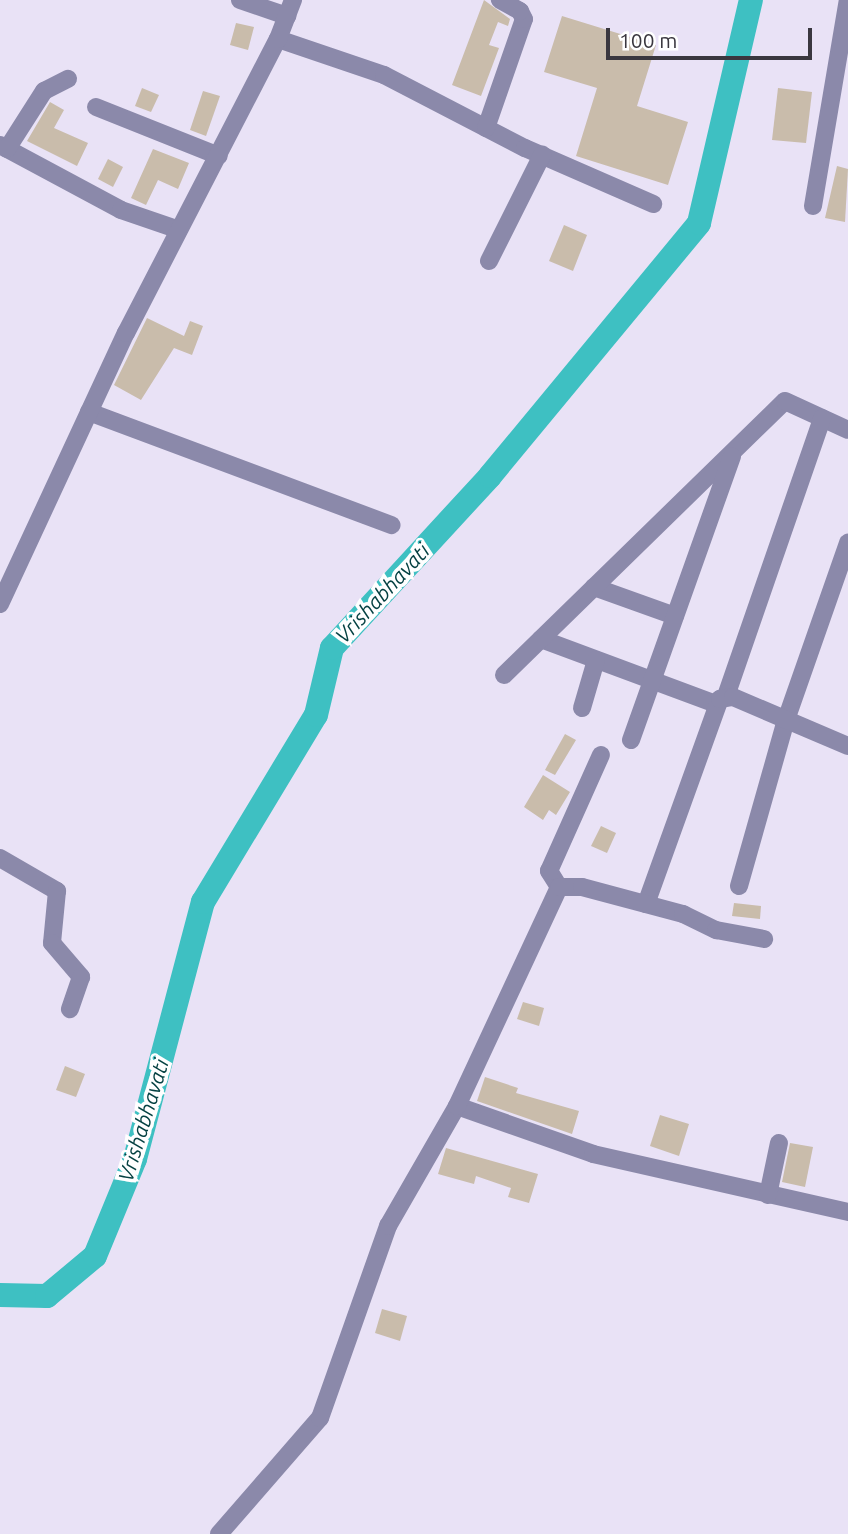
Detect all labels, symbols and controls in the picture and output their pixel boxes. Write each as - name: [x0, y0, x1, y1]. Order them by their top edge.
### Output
- scale bar: [610, 14, 816, 58]
- text: 100 m: [619, 28, 677, 52]
- water label: Vrishabhavati: [329, 538, 435, 648]
- water label: Vrishabhavati: [112, 1056, 174, 1184]

